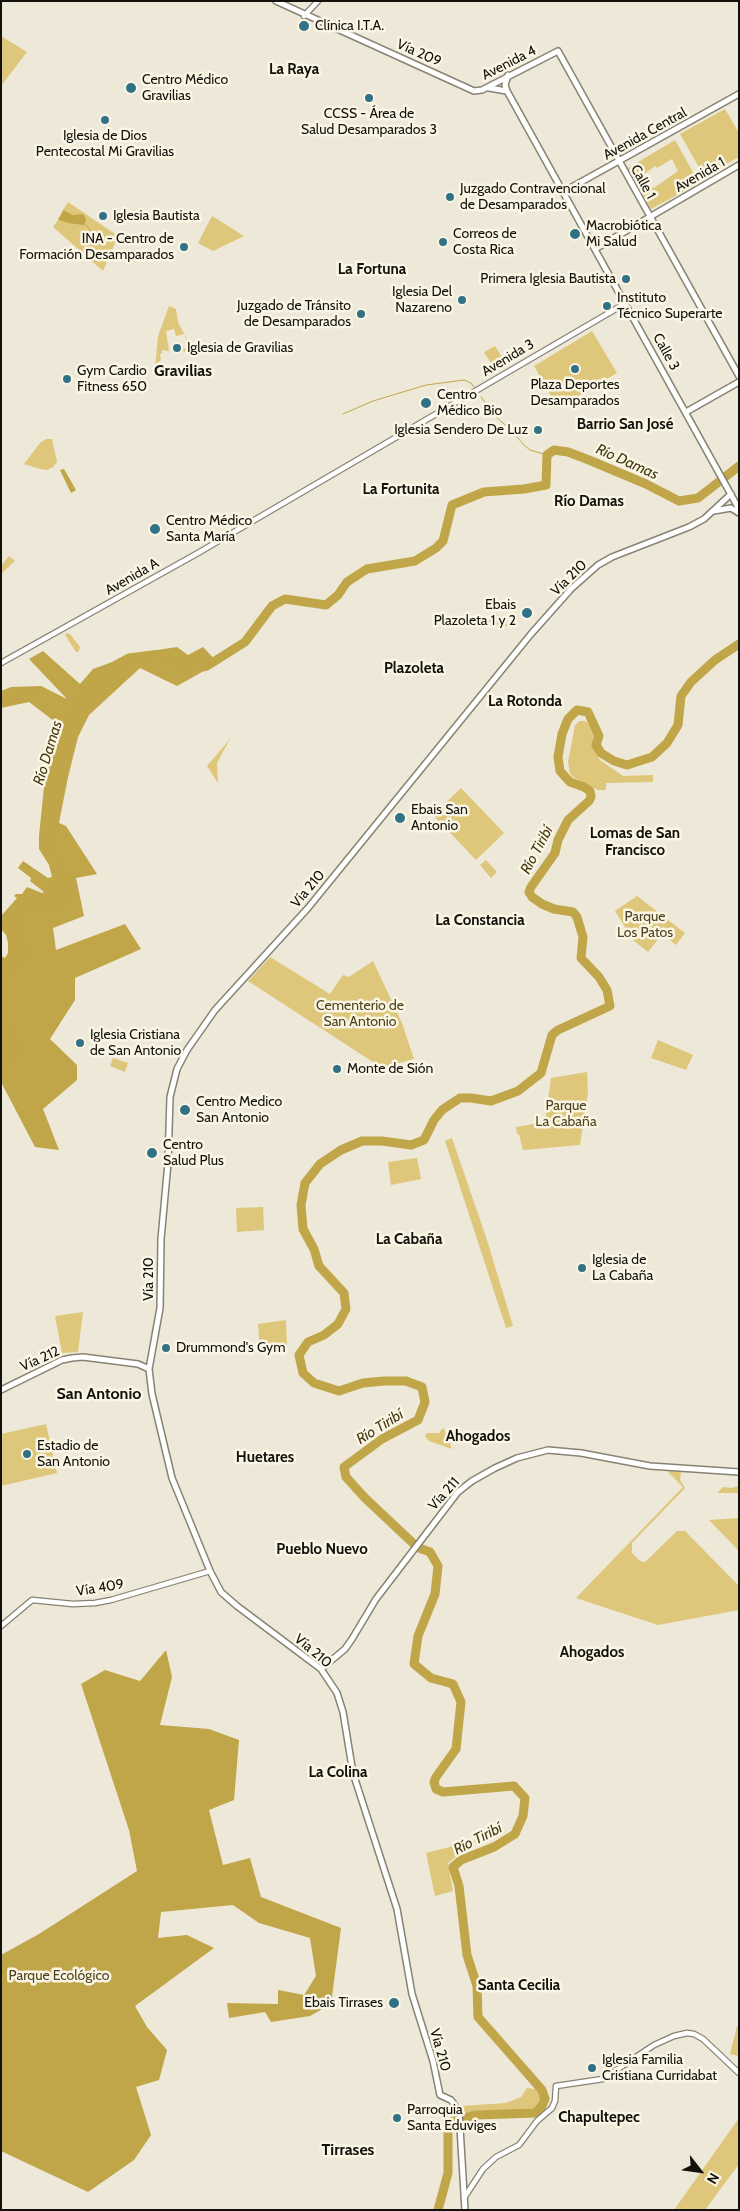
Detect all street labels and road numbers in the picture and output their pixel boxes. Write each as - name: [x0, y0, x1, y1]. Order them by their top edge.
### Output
- street label: Vía 209: [394, 36, 444, 70]
- street label: Avenida 4: [479, 42, 539, 84]
- street label: Avenida Central: [600, 104, 690, 164]
- street label: Avenida 1: [672, 154, 728, 196]
- street label: Calle 1: [627, 162, 659, 202]
- street label: Calle 3: [649, 331, 683, 373]
- street label: Avenida 3: [479, 336, 537, 380]
- street label: Avenida A: [102, 555, 162, 599]
- street label: Vía 210: [547, 557, 591, 599]
- street label: Vía 210: [288, 867, 328, 911]
- street label: Vía 210: [141, 1257, 157, 1301]
- street label: Vía 212: [18, 1343, 62, 1375]
- street label: Vía 211: [425, 1474, 463, 1514]
- street label: Vía 409: [75, 1576, 125, 1600]
- street label: Vía 210: [291, 1631, 335, 1671]
- street label: Vía 210: [426, 2027, 454, 2073]

